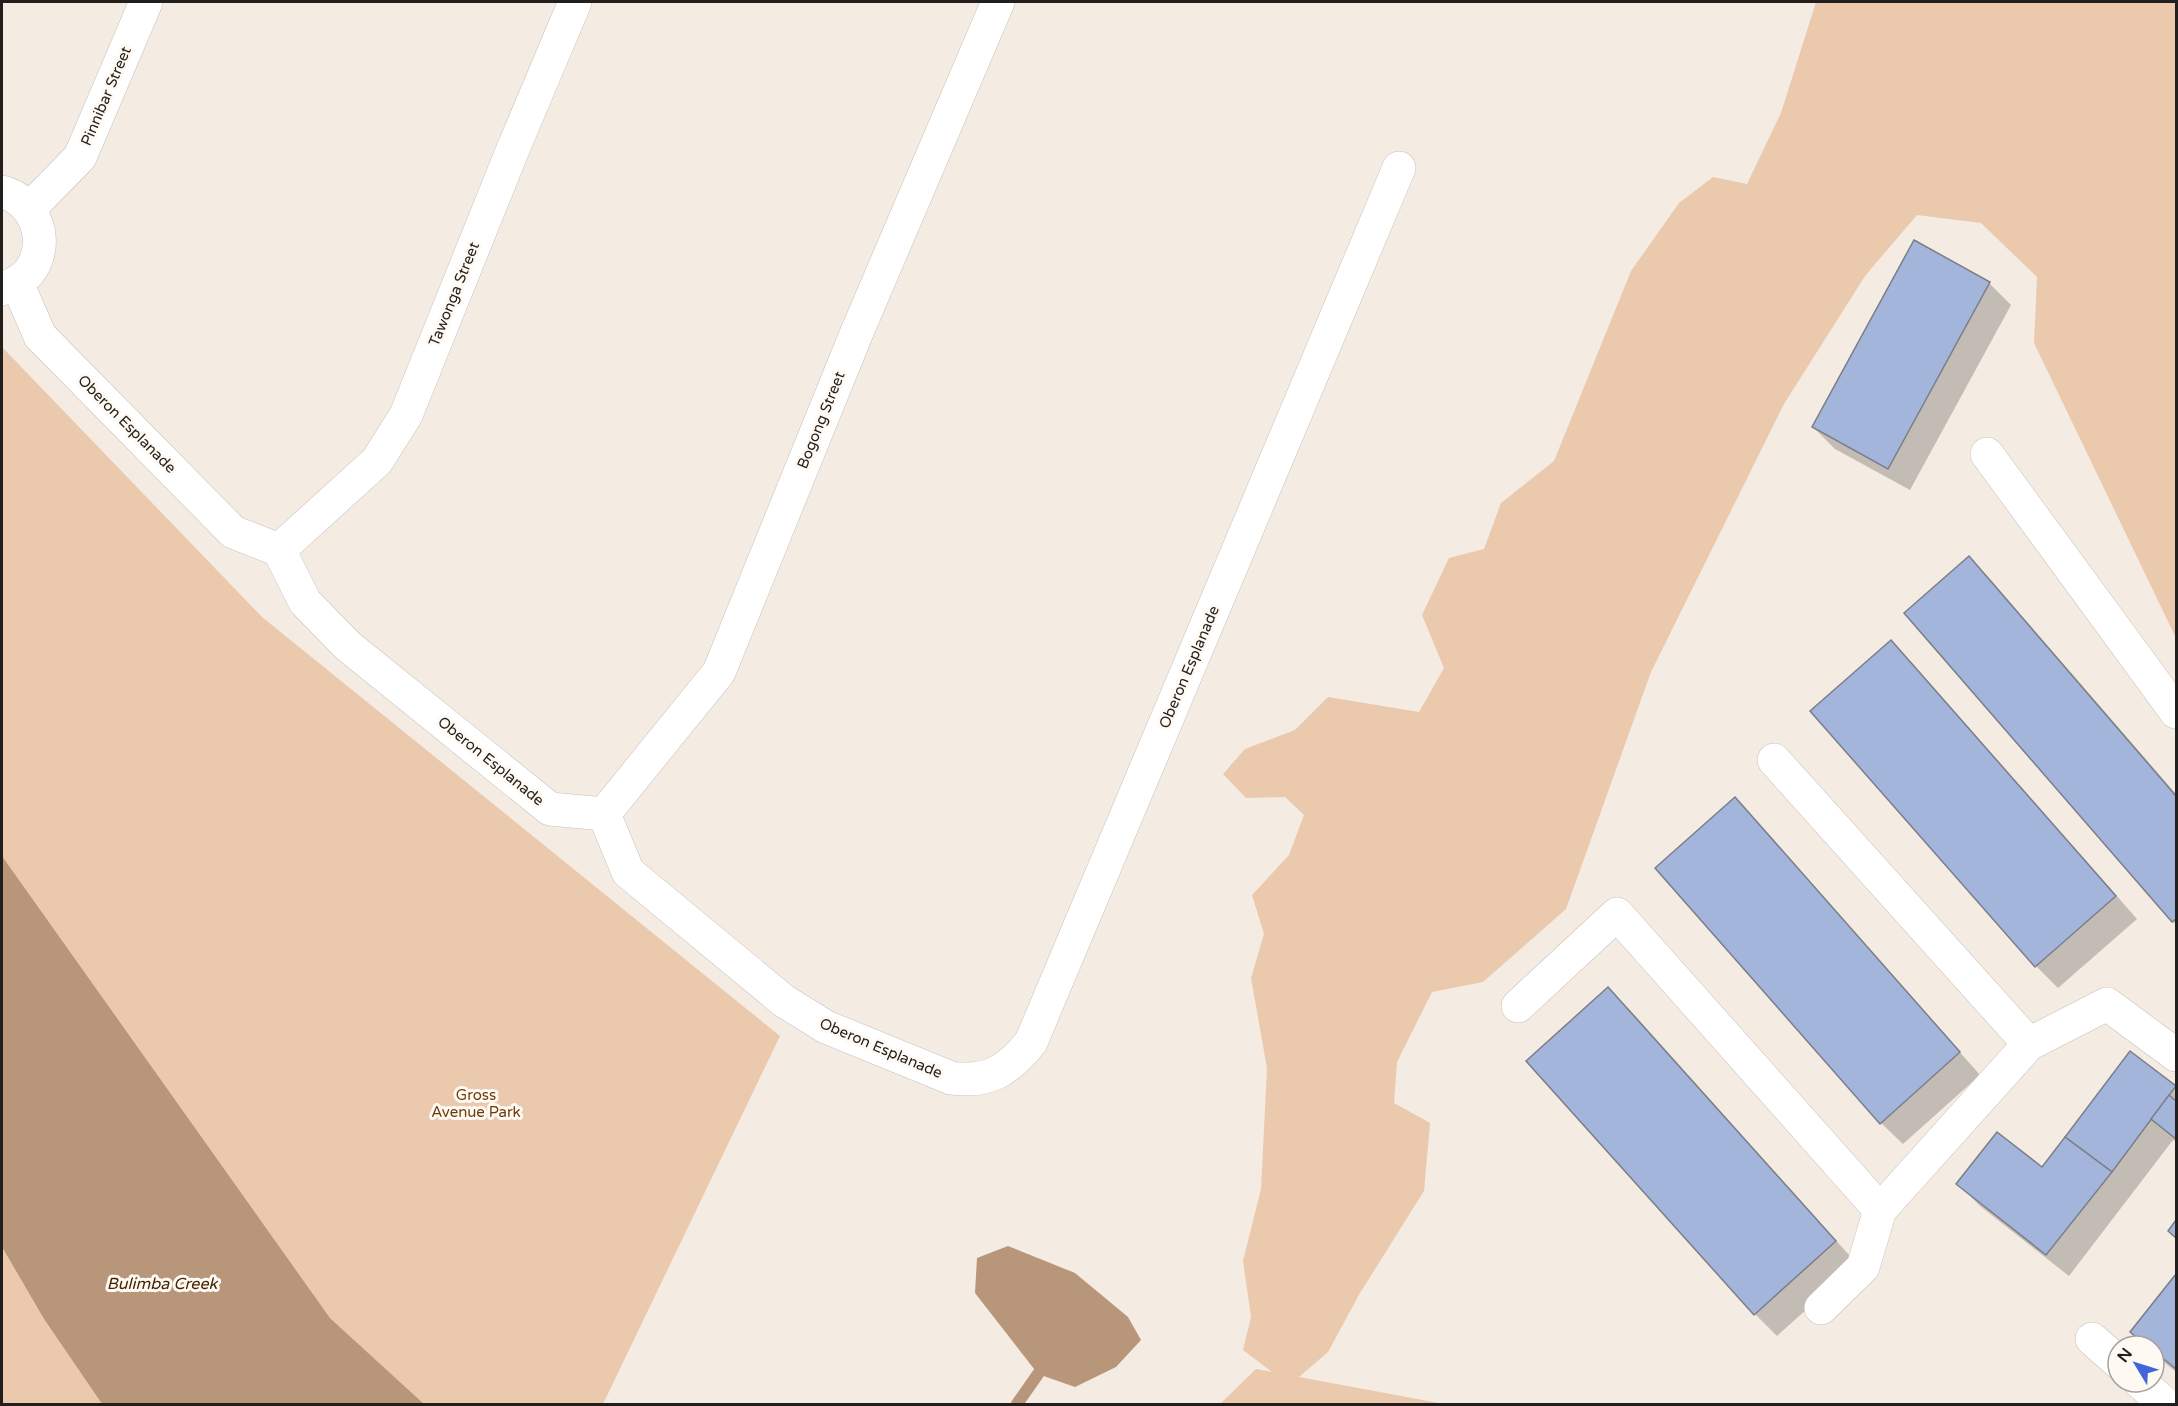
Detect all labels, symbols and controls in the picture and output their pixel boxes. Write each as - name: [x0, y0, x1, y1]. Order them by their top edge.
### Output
- street label: Pinnibar Street: [77, 43, 135, 148]
- street label: Tawonga Street: [425, 239, 483, 349]
- street label: Bogong Street: [793, 368, 849, 471]
- street label: Oberon Esplanade: [74, 371, 180, 477]
- street label: Oberon Esplanade: [1155, 603, 1223, 731]
- street label: Oberon Esplanade: [434, 713, 548, 809]
- street label: Oberon Esplanade: [817, 1014, 945, 1082]
- park label: Gross Avenue Park: [431, 1086, 521, 1121]
- water label: Bulimba Creek: [107, 1274, 218, 1294]
- north arrow: [2106, 1334, 2166, 1394]
- text: N: [2113, 1344, 2137, 1367]

